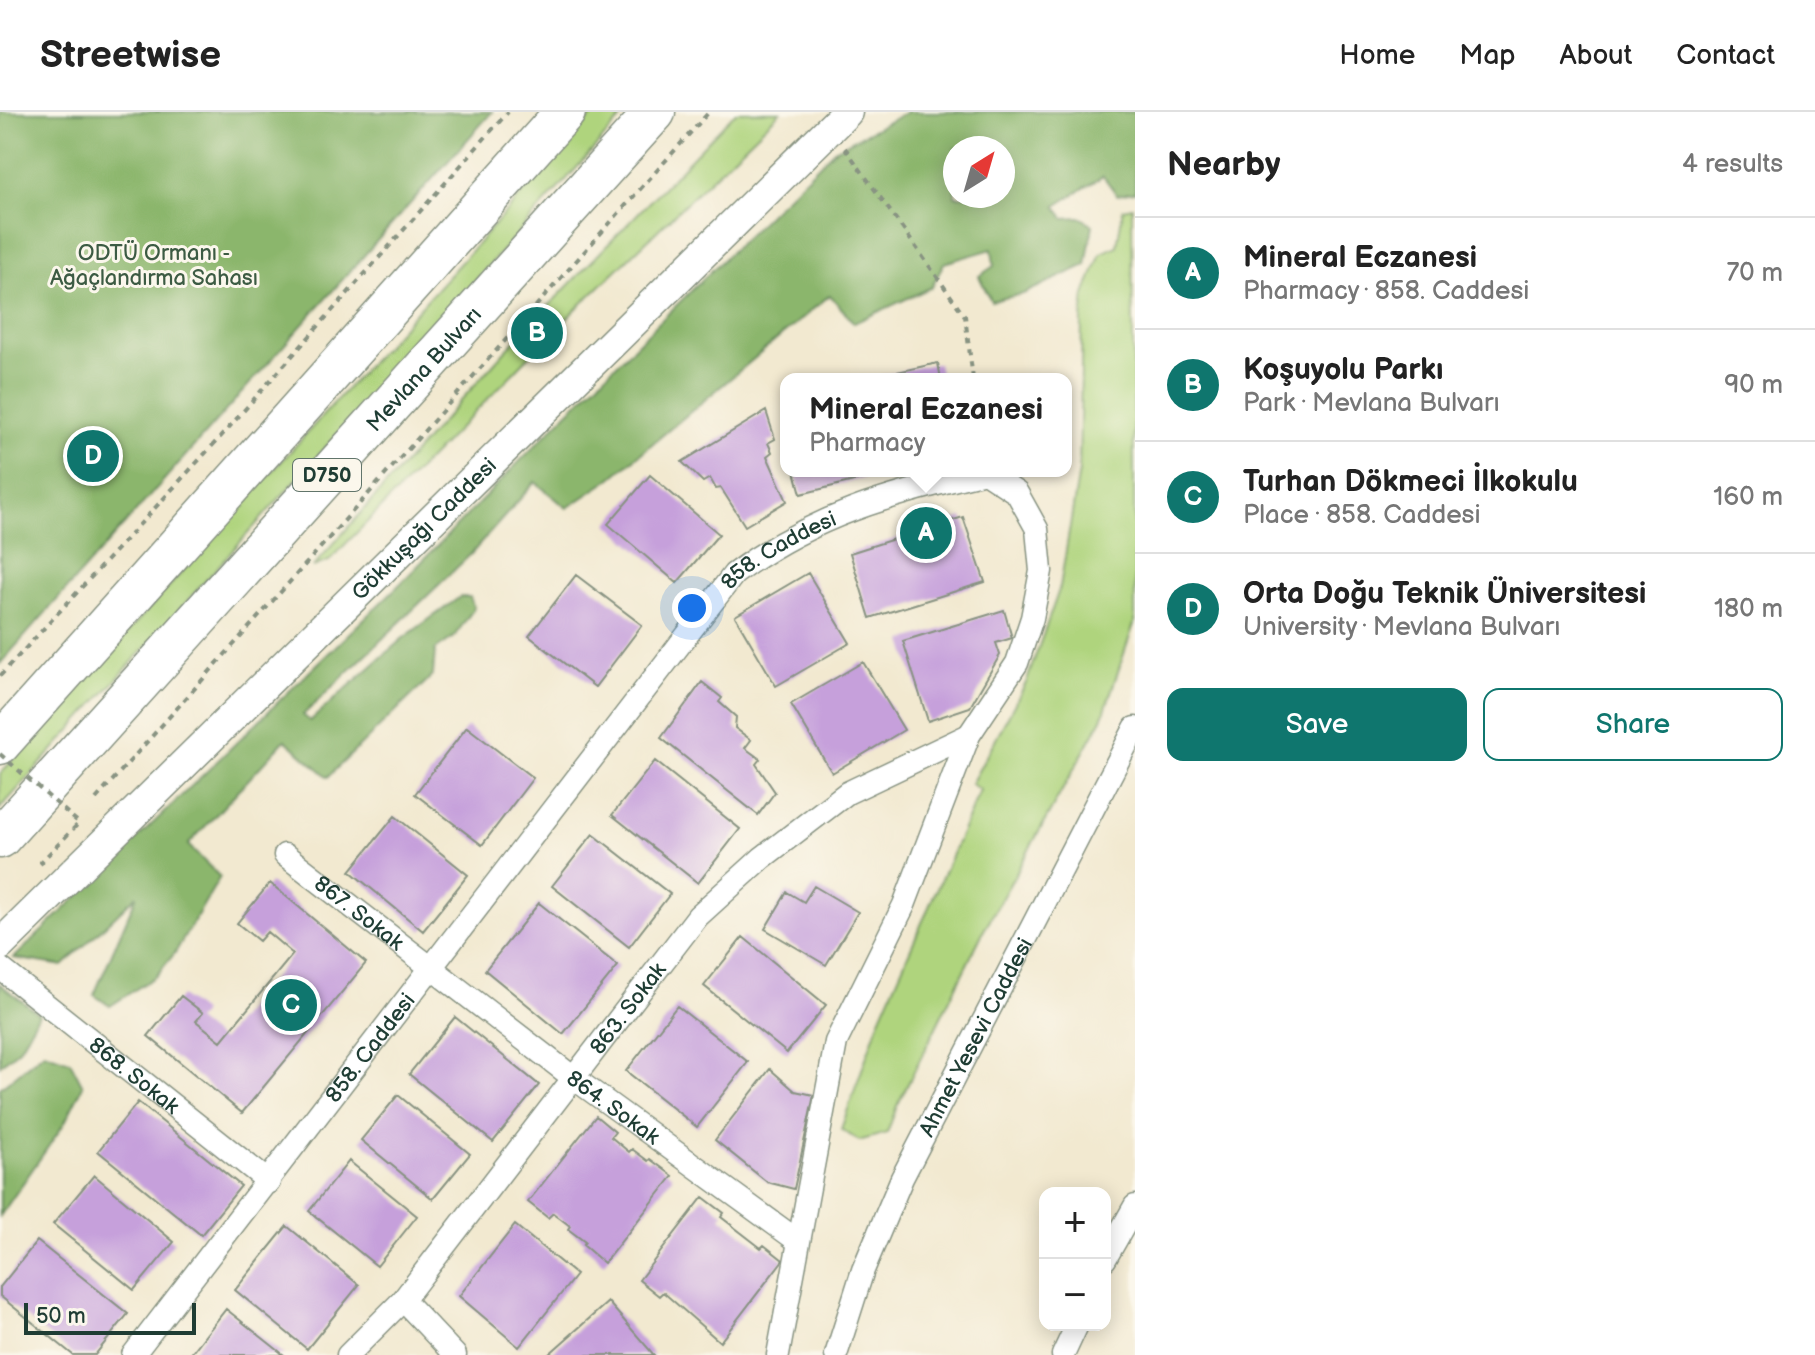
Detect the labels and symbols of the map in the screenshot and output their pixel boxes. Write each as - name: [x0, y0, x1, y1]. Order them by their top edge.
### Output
- north arrow: [943, 136, 1015, 208]
- park label: ODTÜ Ormanı - Ağaçlandırma Sahası: [50, 239, 258, 292]
- street label: Mevlana Bulvarı: [361, 302, 488, 438]
- pin: B: [511, 303, 563, 363]
- pin: D: [67, 426, 119, 486]
- street label: Gökkuşağı Caddesi: [347, 453, 503, 607]
- road number: D750: [293, 459, 361, 491]
- pin: A: [900, 503, 952, 563]
- street label: 858. Caddesi: [715, 506, 840, 595]
- your location: [672, 588, 712, 628]
- street label: 867. Sokak: [308, 870, 409, 957]
- street label: Ahmet Yesevi Caddesi: [914, 934, 1039, 1142]
- street label: 863. Sokak: [585, 957, 673, 1060]
- pin: C: [265, 975, 317, 1035]
- street label: 858. Caddesi: [320, 988, 421, 1109]
- street label: 868. Sokak: [83, 1032, 185, 1121]
- street label: 864. Sokak: [560, 1065, 665, 1151]
- scale bar: [24, 1299, 196, 1335]

